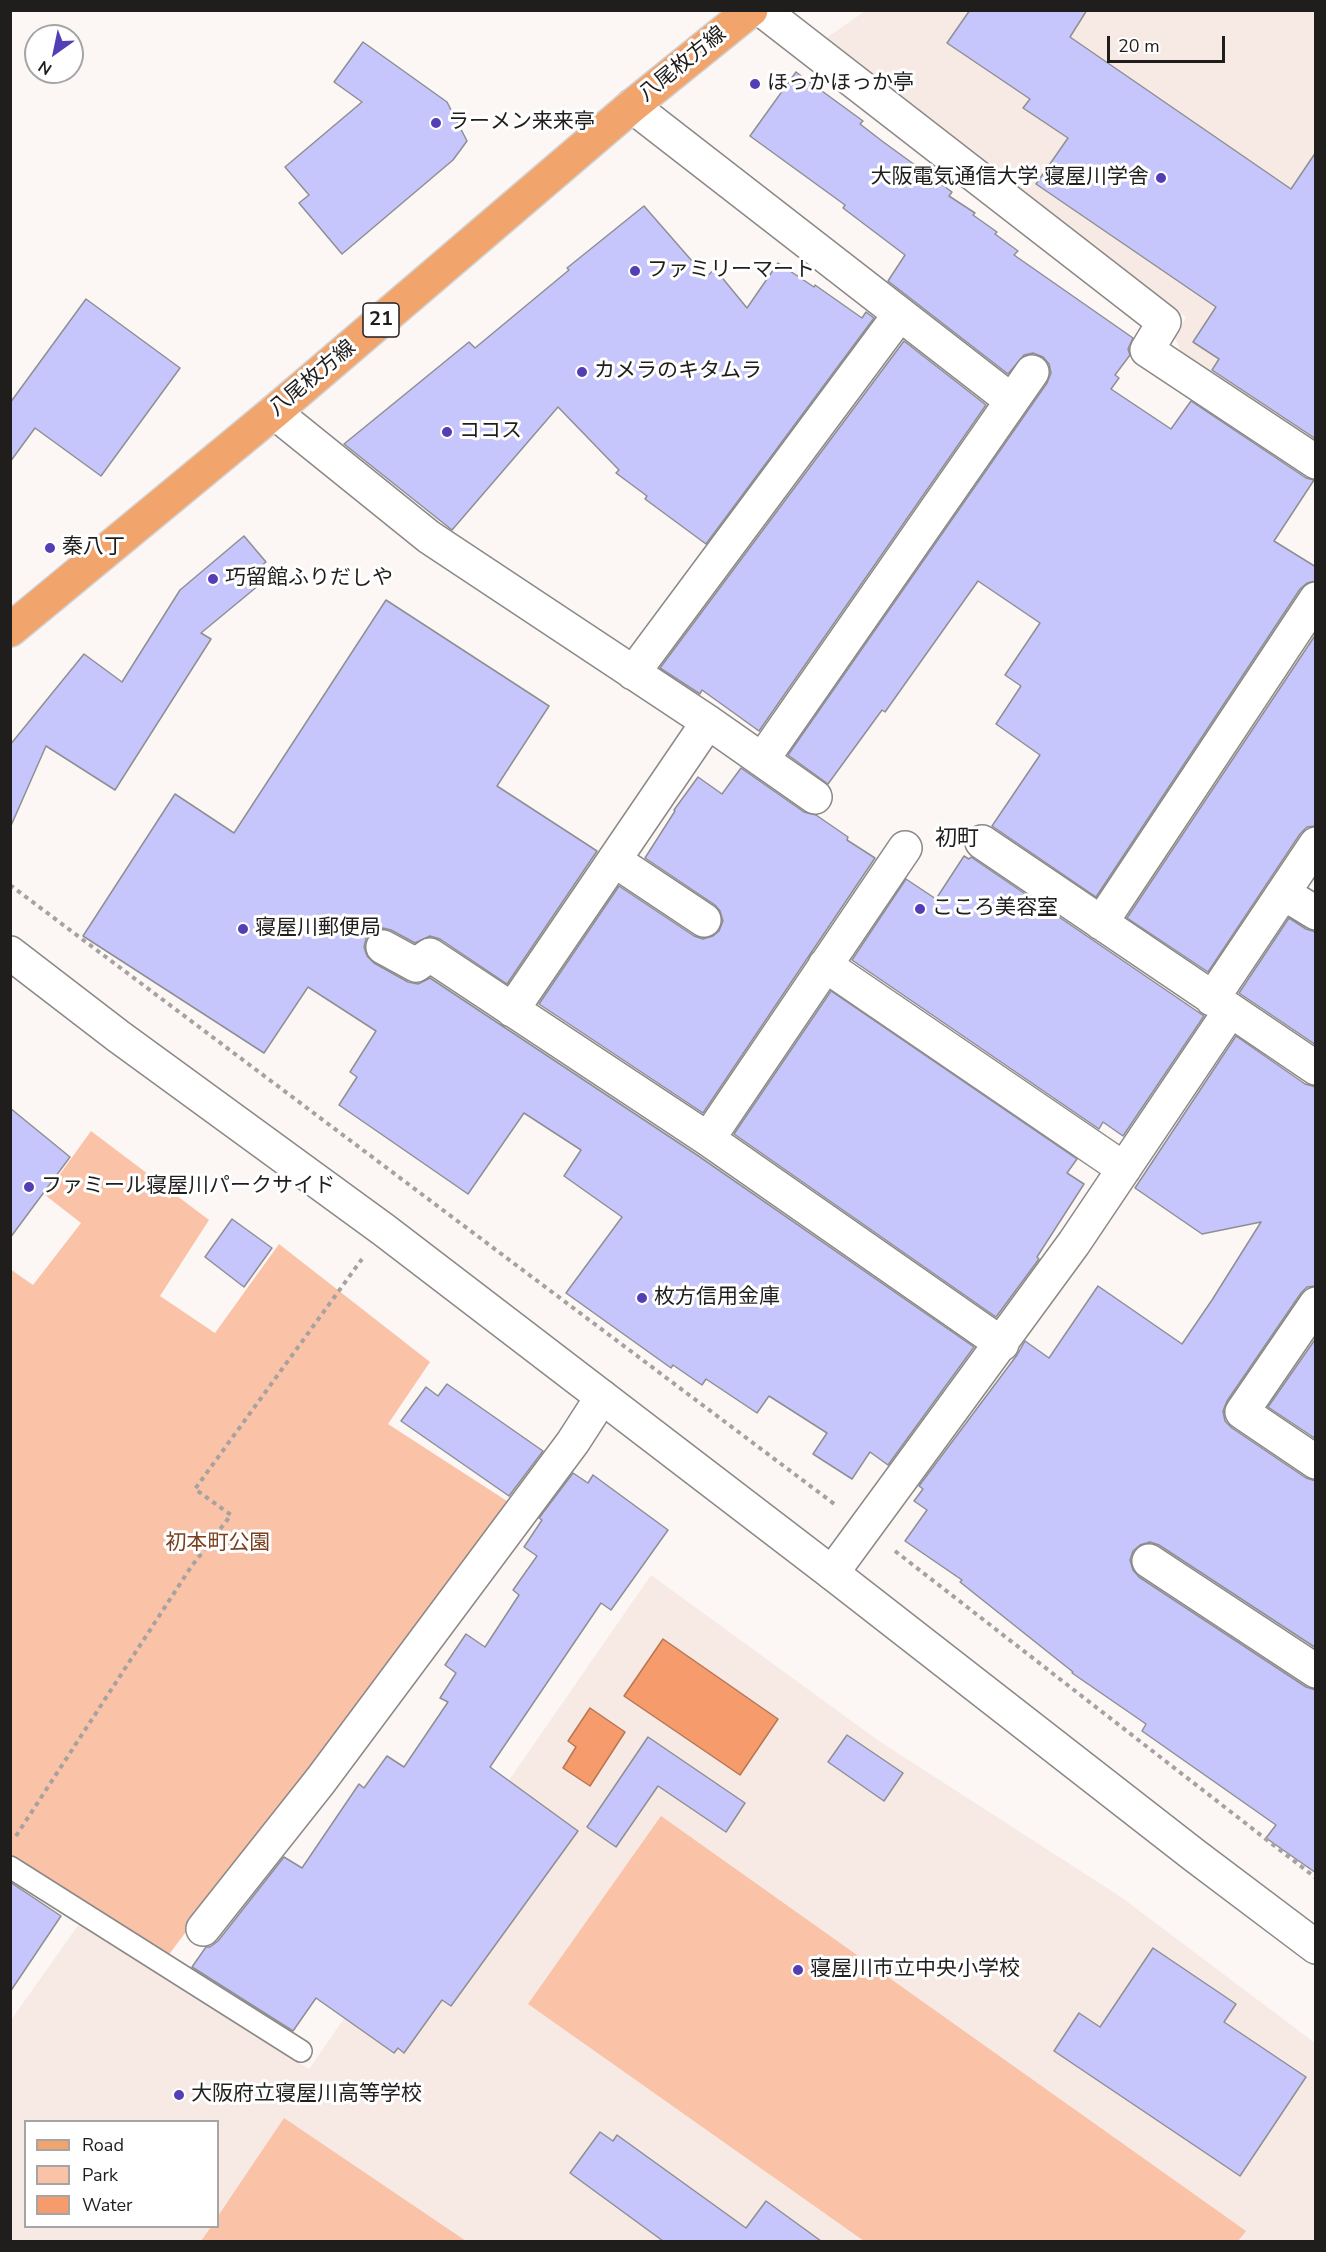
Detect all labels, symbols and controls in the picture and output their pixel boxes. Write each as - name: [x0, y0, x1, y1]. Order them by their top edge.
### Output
- street label: 八尾枚方線: [634, 22, 732, 108]
- north arrow: [24, 24, 84, 84]
- scale bar: [1110, 24, 1228, 62]
- text: 20 m: [1118, 34, 1160, 58]
- text: N: [34, 55, 56, 80]
- place label: ほっかほっか亭: [767, 71, 914, 97]
- marker: ほっかほっか亭: [748, 77, 762, 91]
- place label: ラーメン来来亭: [448, 110, 595, 136]
- marker: ラーメン来来亭: [429, 116, 443, 130]
- place label: 大阪電気通信大学 寝屋川学舎: [871, 165, 1149, 191]
- marker: 大阪電気通信大学 寝屋川学舎: [1154, 171, 1168, 185]
- place label: ファミリーマート: [647, 258, 815, 284]
- marker: ファミリーマート: [628, 264, 642, 278]
- road number: 21: [363, 303, 399, 337]
- street label: 八尾枚方線: [265, 336, 361, 422]
- place label: カメラのキタムラ: [594, 359, 762, 385]
- marker: カメラのキタムラ: [575, 365, 589, 379]
- place label: ココス: [459, 419, 522, 445]
- marker: ココス: [440, 425, 454, 439]
- place label: 秦八丁: [62, 535, 125, 561]
- marker: 秦八丁: [43, 541, 57, 555]
- place label: 巧留館ふりだしや: [225, 566, 393, 592]
- marker: 巧留館ふりだしや: [206, 572, 220, 586]
- district label: 初町: [935, 827, 979, 853]
- place label: こころ美容室: [932, 896, 1058, 922]
- marker: こころ美容室: [913, 902, 927, 916]
- place label: 寝屋川郵便局: [255, 916, 381, 942]
- marker: 寝屋川郵便局: [236, 922, 250, 936]
- place label: ファミール寝屋川パークサイド: [41, 1174, 335, 1200]
- marker: ファミール寝屋川パークサイド: [22, 1180, 36, 1194]
- place label: 枚方信用金庫: [654, 1285, 780, 1311]
- marker: 枚方信用金庫: [635, 1291, 649, 1305]
- park label: 初本町公園: [166, 1531, 270, 1557]
- place label: 寝屋川市立中央小学校: [810, 1957, 1020, 1983]
- marker: 寝屋川市立中央小学校: [791, 1963, 805, 1977]
- place label: 大阪府立寝屋川高等学校: [191, 2082, 422, 2108]
- marker: 大阪府立寝屋川高等学校: [172, 2088, 186, 2102]
- legend: [24, 2120, 219, 2228]
- text: Road: [82, 2133, 124, 2157]
- text: Park: [82, 2163, 118, 2187]
- text: Water: [82, 2193, 133, 2217]

